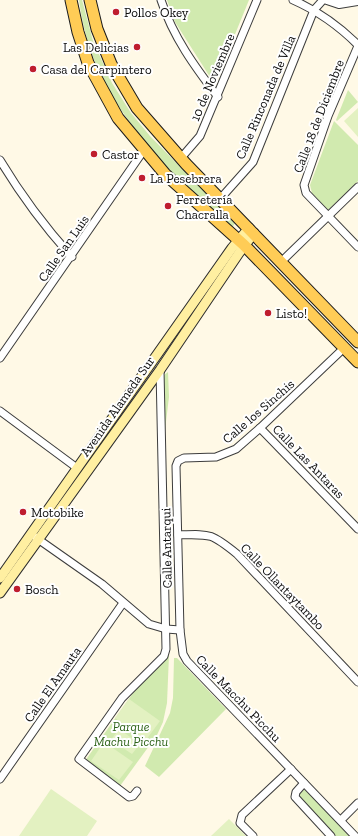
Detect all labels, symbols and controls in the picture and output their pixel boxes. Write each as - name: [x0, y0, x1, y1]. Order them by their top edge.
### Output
- place label: Pollos Okey: [124, 5, 189, 20]
- marker: Pollos Okey: [111, 7, 121, 17]
- street label: 10 de Noviembre: [187, 31, 238, 123]
- street label: Calle Rinconada de Villa: [233, 32, 299, 161]
- place label: Las Delicias: [63, 40, 129, 55]
- marker: Las Delicias: [132, 42, 142, 52]
- street label: Calle 18 de Diciembre: [290, 57, 347, 175]
- place label: Casa del Carpintero: [41, 62, 152, 77]
- marker: Casa del Carpintero: [28, 64, 38, 74]
- place label: Castor: [102, 147, 139, 162]
- marker: Castor: [89, 149, 99, 159]
- place label: La Pesebrera: [150, 171, 222, 186]
- marker: La Pesebrera: [137, 173, 147, 183]
- place label: Ferretería Chacralla: [176, 192, 233, 222]
- marker: Ferretería Chacralla: [163, 201, 173, 211]
- street label: Calle San Luis: [35, 212, 92, 284]
- place label: Listo!: [276, 306, 307, 321]
- marker: Listo!: [263, 308, 273, 318]
- street label: Avenida Alameda Sur: [77, 353, 158, 459]
- street label: Calle los Sinchis: [219, 376, 297, 447]
- street label: Calle Las Antaras: [270, 421, 348, 502]
- place label: Motobike: [31, 505, 84, 520]
- marker: Motobike: [18, 507, 28, 517]
- street label: Calle Antarqui: [158, 507, 175, 588]
- street label: Calle Ollantaytambo: [238, 540, 328, 633]
- place label: Bosch: [25, 582, 59, 597]
- marker: Bosch: [12, 584, 22, 594]
- street label: Calle El Amauta: [21, 643, 84, 725]
- street label: Calle Macchu Picchu: [193, 652, 285, 746]
- park label: Parque Machu Picchu: [94, 719, 169, 749]

